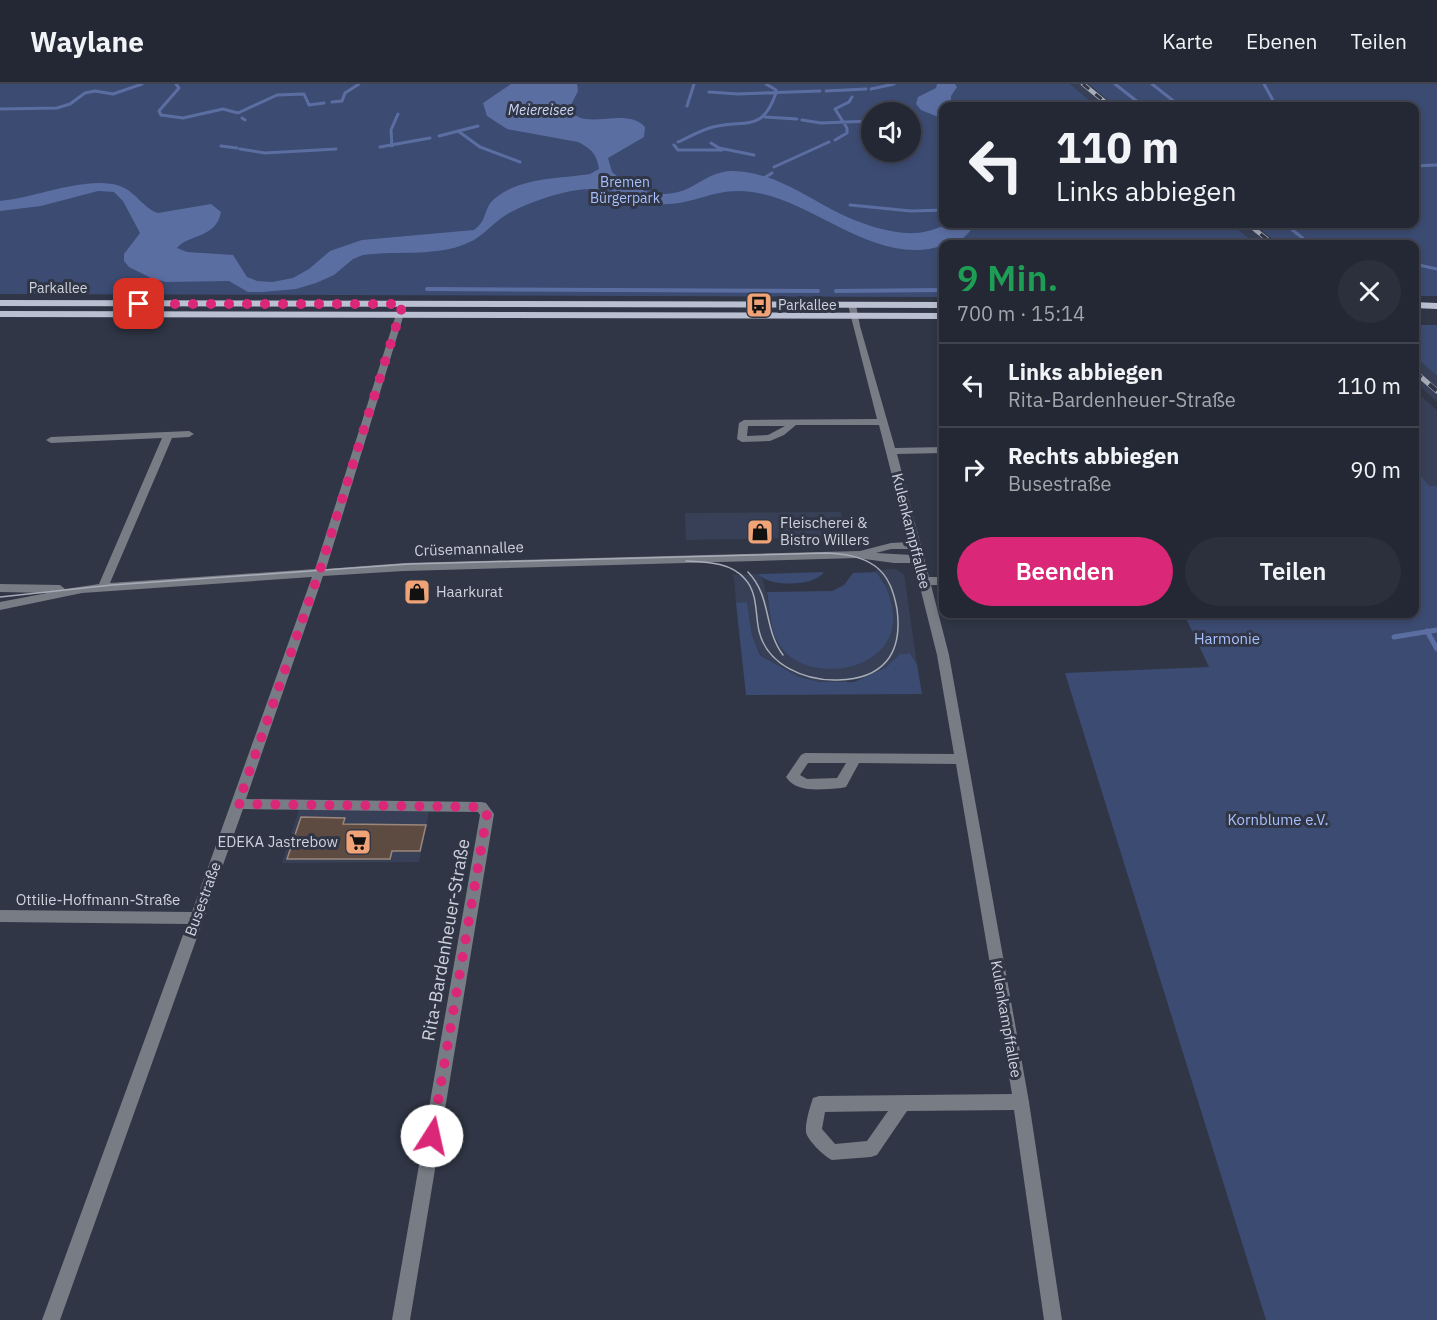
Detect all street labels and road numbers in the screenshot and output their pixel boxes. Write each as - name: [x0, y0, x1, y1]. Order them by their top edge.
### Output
- street label: Parkallee: [29, 279, 88, 297]
- street label: Kulenkampffallee: [888, 471, 935, 591]
- street label: Crüsemannallee: [414, 537, 524, 560]
- street label: Rita-Bardenheuer-Straße: [416, 837, 475, 1043]
- street label: Busestraße: [180, 859, 225, 939]
- street label: Ottilie-Hoffmann-Straße: [16, 890, 180, 909]
- street label: Kulenkampffallee: [987, 959, 1026, 1079]

